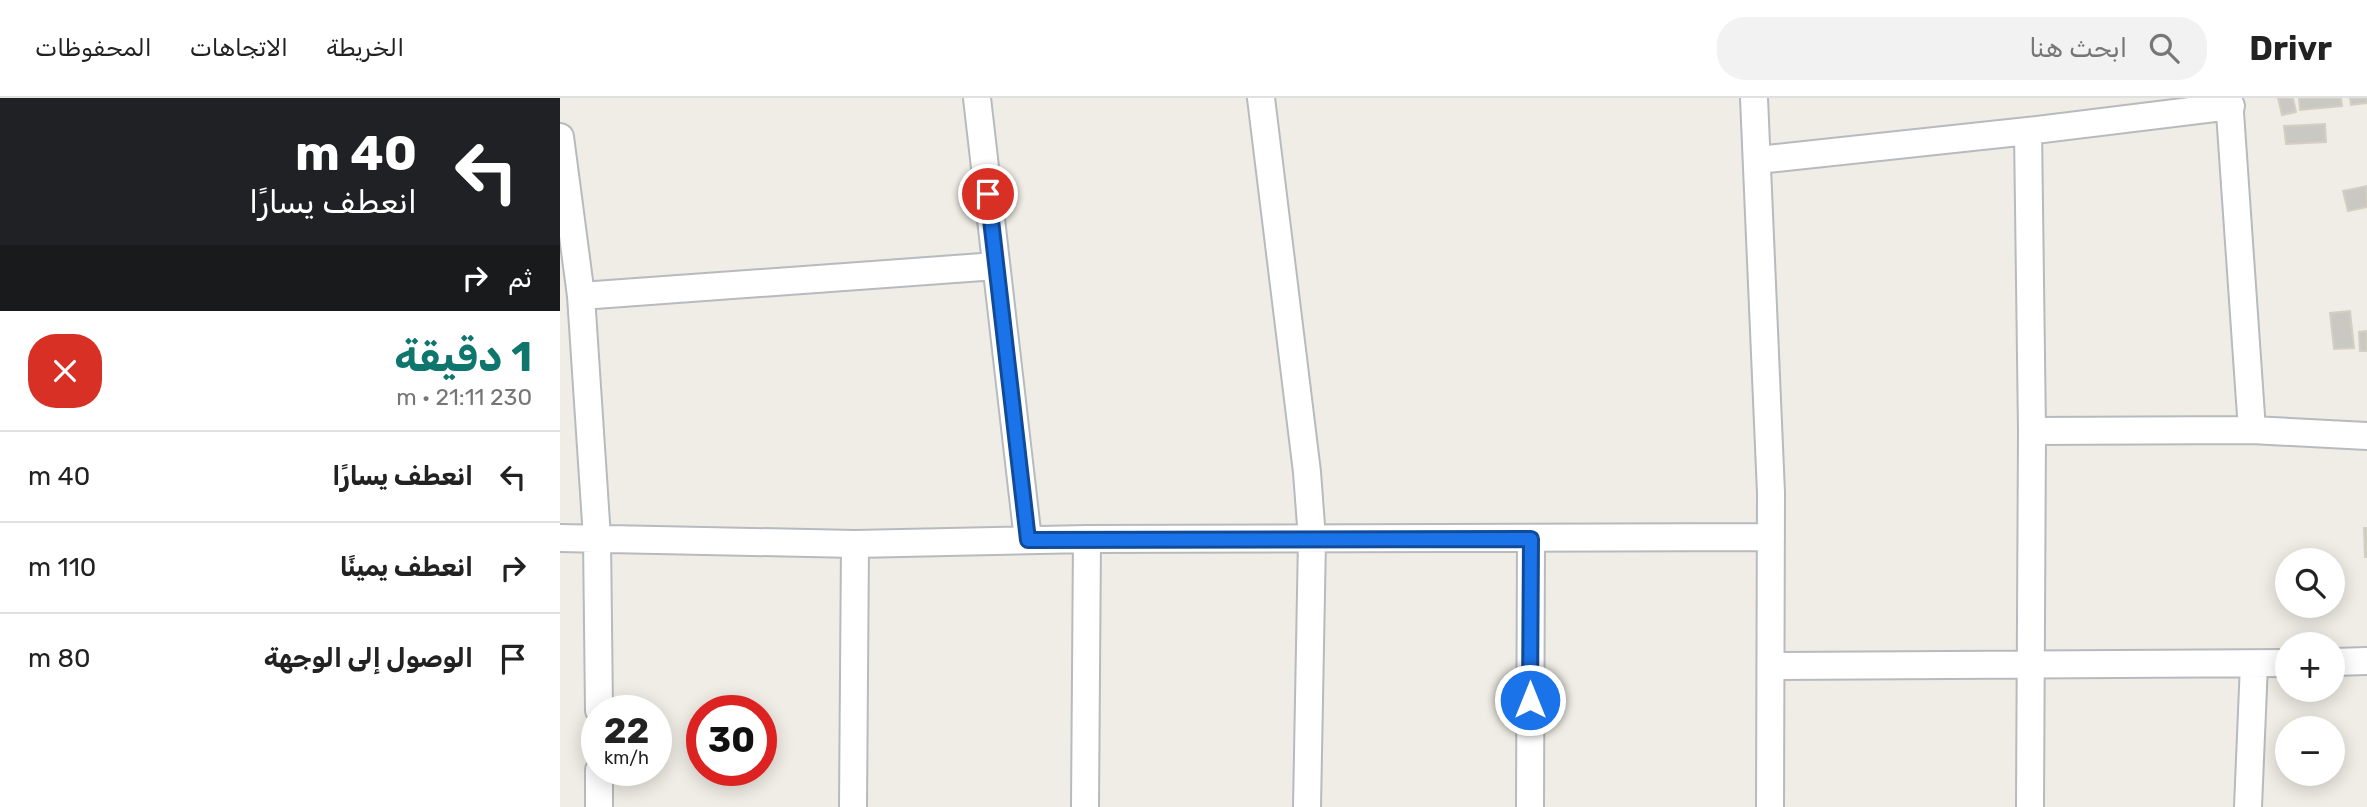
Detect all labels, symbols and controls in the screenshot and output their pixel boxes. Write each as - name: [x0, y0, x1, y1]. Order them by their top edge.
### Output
- search box: [1717, 17, 2207, 80]
- icon: search: [2145, 29, 2183, 67]
- text: Drivr: [2249, 29, 2332, 68]
- text: ابحث هنا: [2029, 33, 2127, 64]
- text: المحفوظات: [35, 34, 152, 62]
- text: الاتجاهات: [190, 34, 288, 62]
- text: الخريطة: [326, 34, 404, 62]
- text: 40 m: [295, 124, 417, 182]
- icon: left: [441, 126, 532, 217]
- pin: [958, 164, 1018, 224]
- icon: arrive: [969, 175, 1007, 213]
- text: انعطف يسارًا: [249, 183, 417, 221]
- icon: right: [456, 259, 494, 297]
- text: ثم: [508, 263, 532, 294]
- text: 1 دقيقة: [394, 332, 532, 382]
- button: close: [28, 334, 102, 408]
- text: 230 m · 21:11: [396, 383, 532, 411]
- icon: left: [494, 458, 532, 496]
- text: 40 m: [28, 461, 90, 492]
- text: انعطف يسارًا: [332, 461, 473, 492]
- map controls: [2275, 548, 2345, 786]
- button: search: [2275, 548, 2345, 618]
- icon: right: [494, 549, 532, 587]
- text: 110 m: [28, 552, 96, 583]
- text: انعطف يمينًا: [340, 552, 473, 583]
- button: +: [2275, 632, 2345, 702]
- icon: arrive: [494, 640, 532, 678]
- text: 80 m: [28, 643, 91, 674]
- text: الوصول إلى الوجهة: [264, 643, 473, 674]
- position arrow: [1493, 663, 1567, 737]
- speed limit sign: 30: [686, 695, 777, 786]
- text: 22: [604, 710, 649, 752]
- button: −: [2275, 716, 2345, 786]
- text: km/h: [604, 747, 649, 769]

